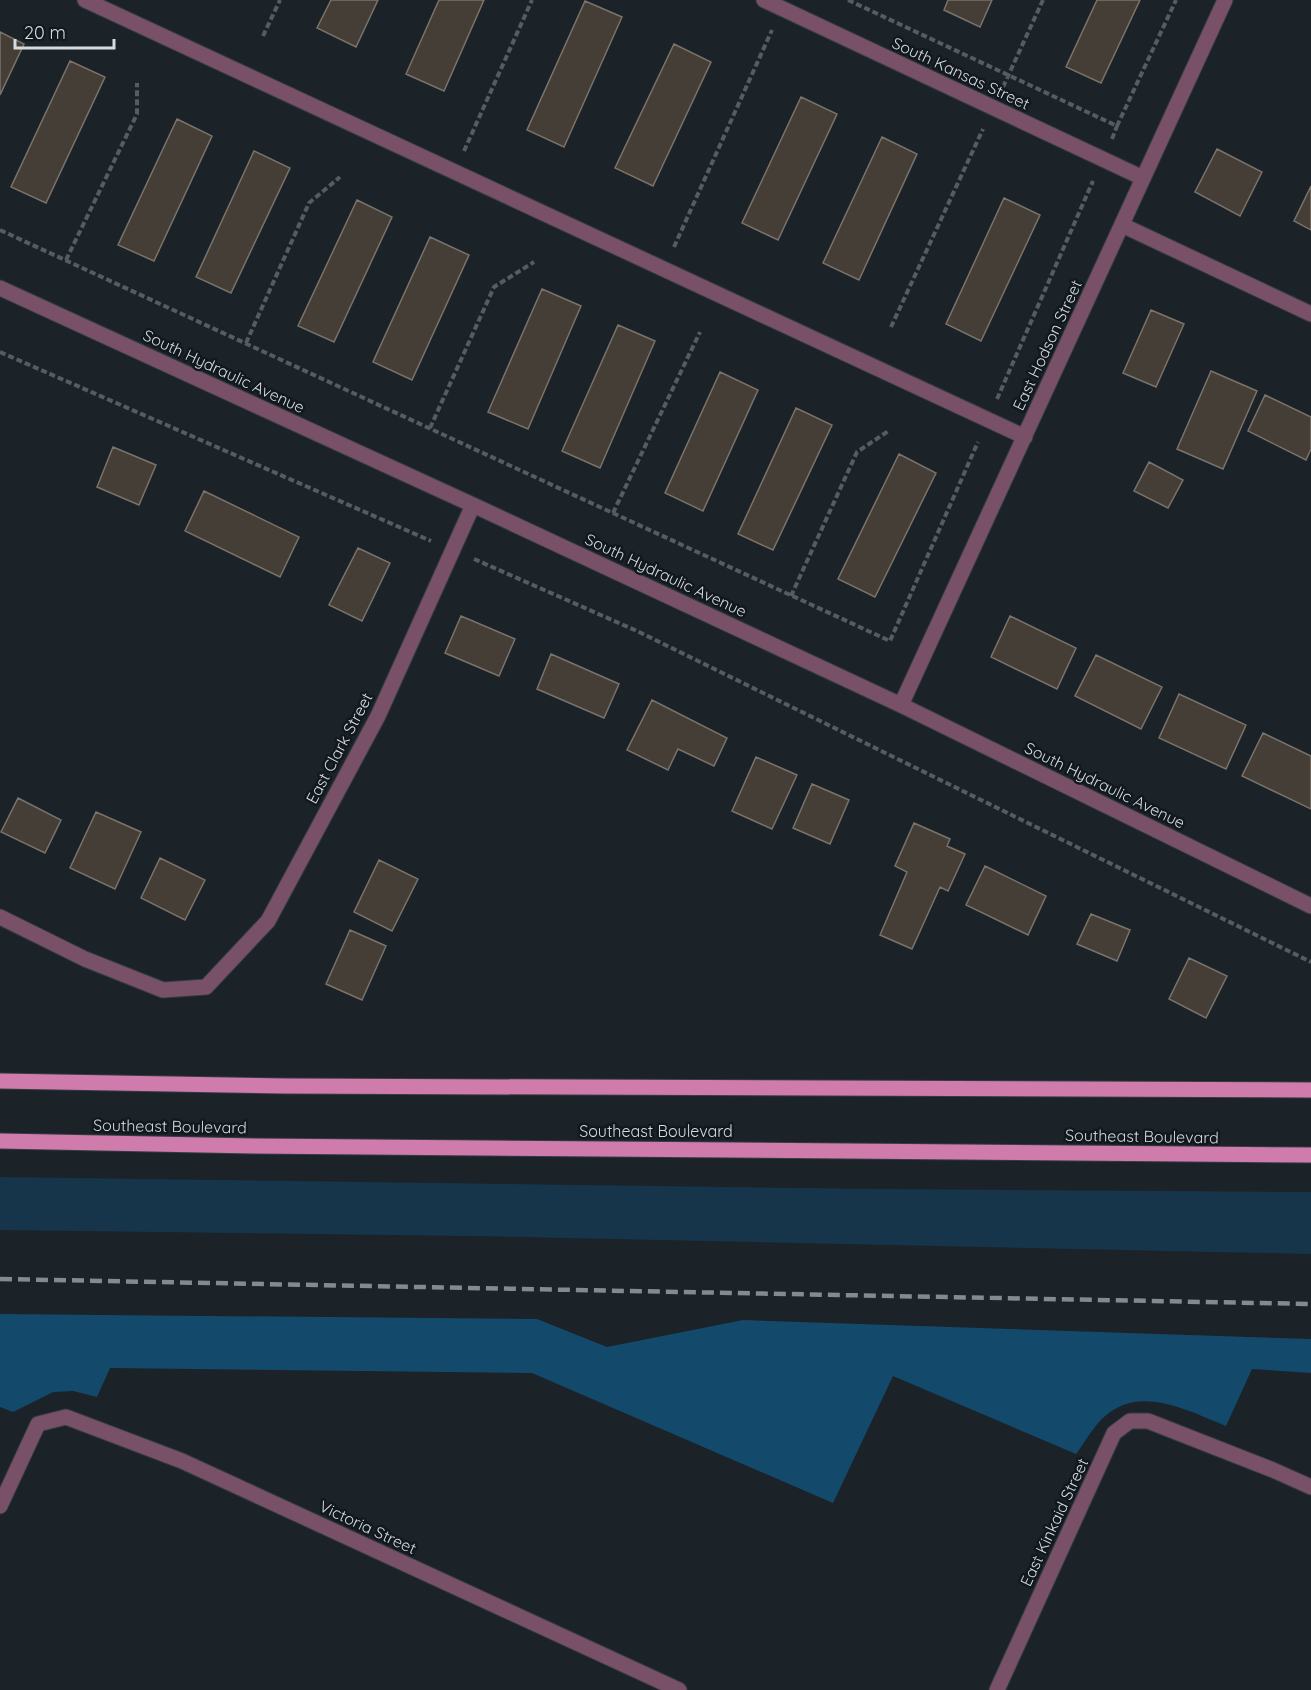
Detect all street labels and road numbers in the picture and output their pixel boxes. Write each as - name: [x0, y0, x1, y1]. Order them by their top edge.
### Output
- street label: South Kansas Street: [889, 32, 1033, 114]
- street label: East Hodson Street: [1008, 277, 1086, 413]
- street label: South Hydraulic Avenue: [140, 325, 308, 417]
- street label: South Hydraulic Avenue: [582, 529, 750, 621]
- street label: East Clark Street: [301, 689, 377, 807]
- street label: South Hydraulic Avenue: [1022, 737, 1188, 833]
- street label: Southeast Boulevard: [93, 1115, 247, 1137]
- street label: Southeast Boulevard: [579, 1121, 733, 1141]
- street label: Southeast Boulevard: [1065, 1125, 1219, 1147]
- street label: East Kinkaid Street: [1016, 1455, 1092, 1589]
- street label: Victoria Street: [316, 1496, 420, 1558]

